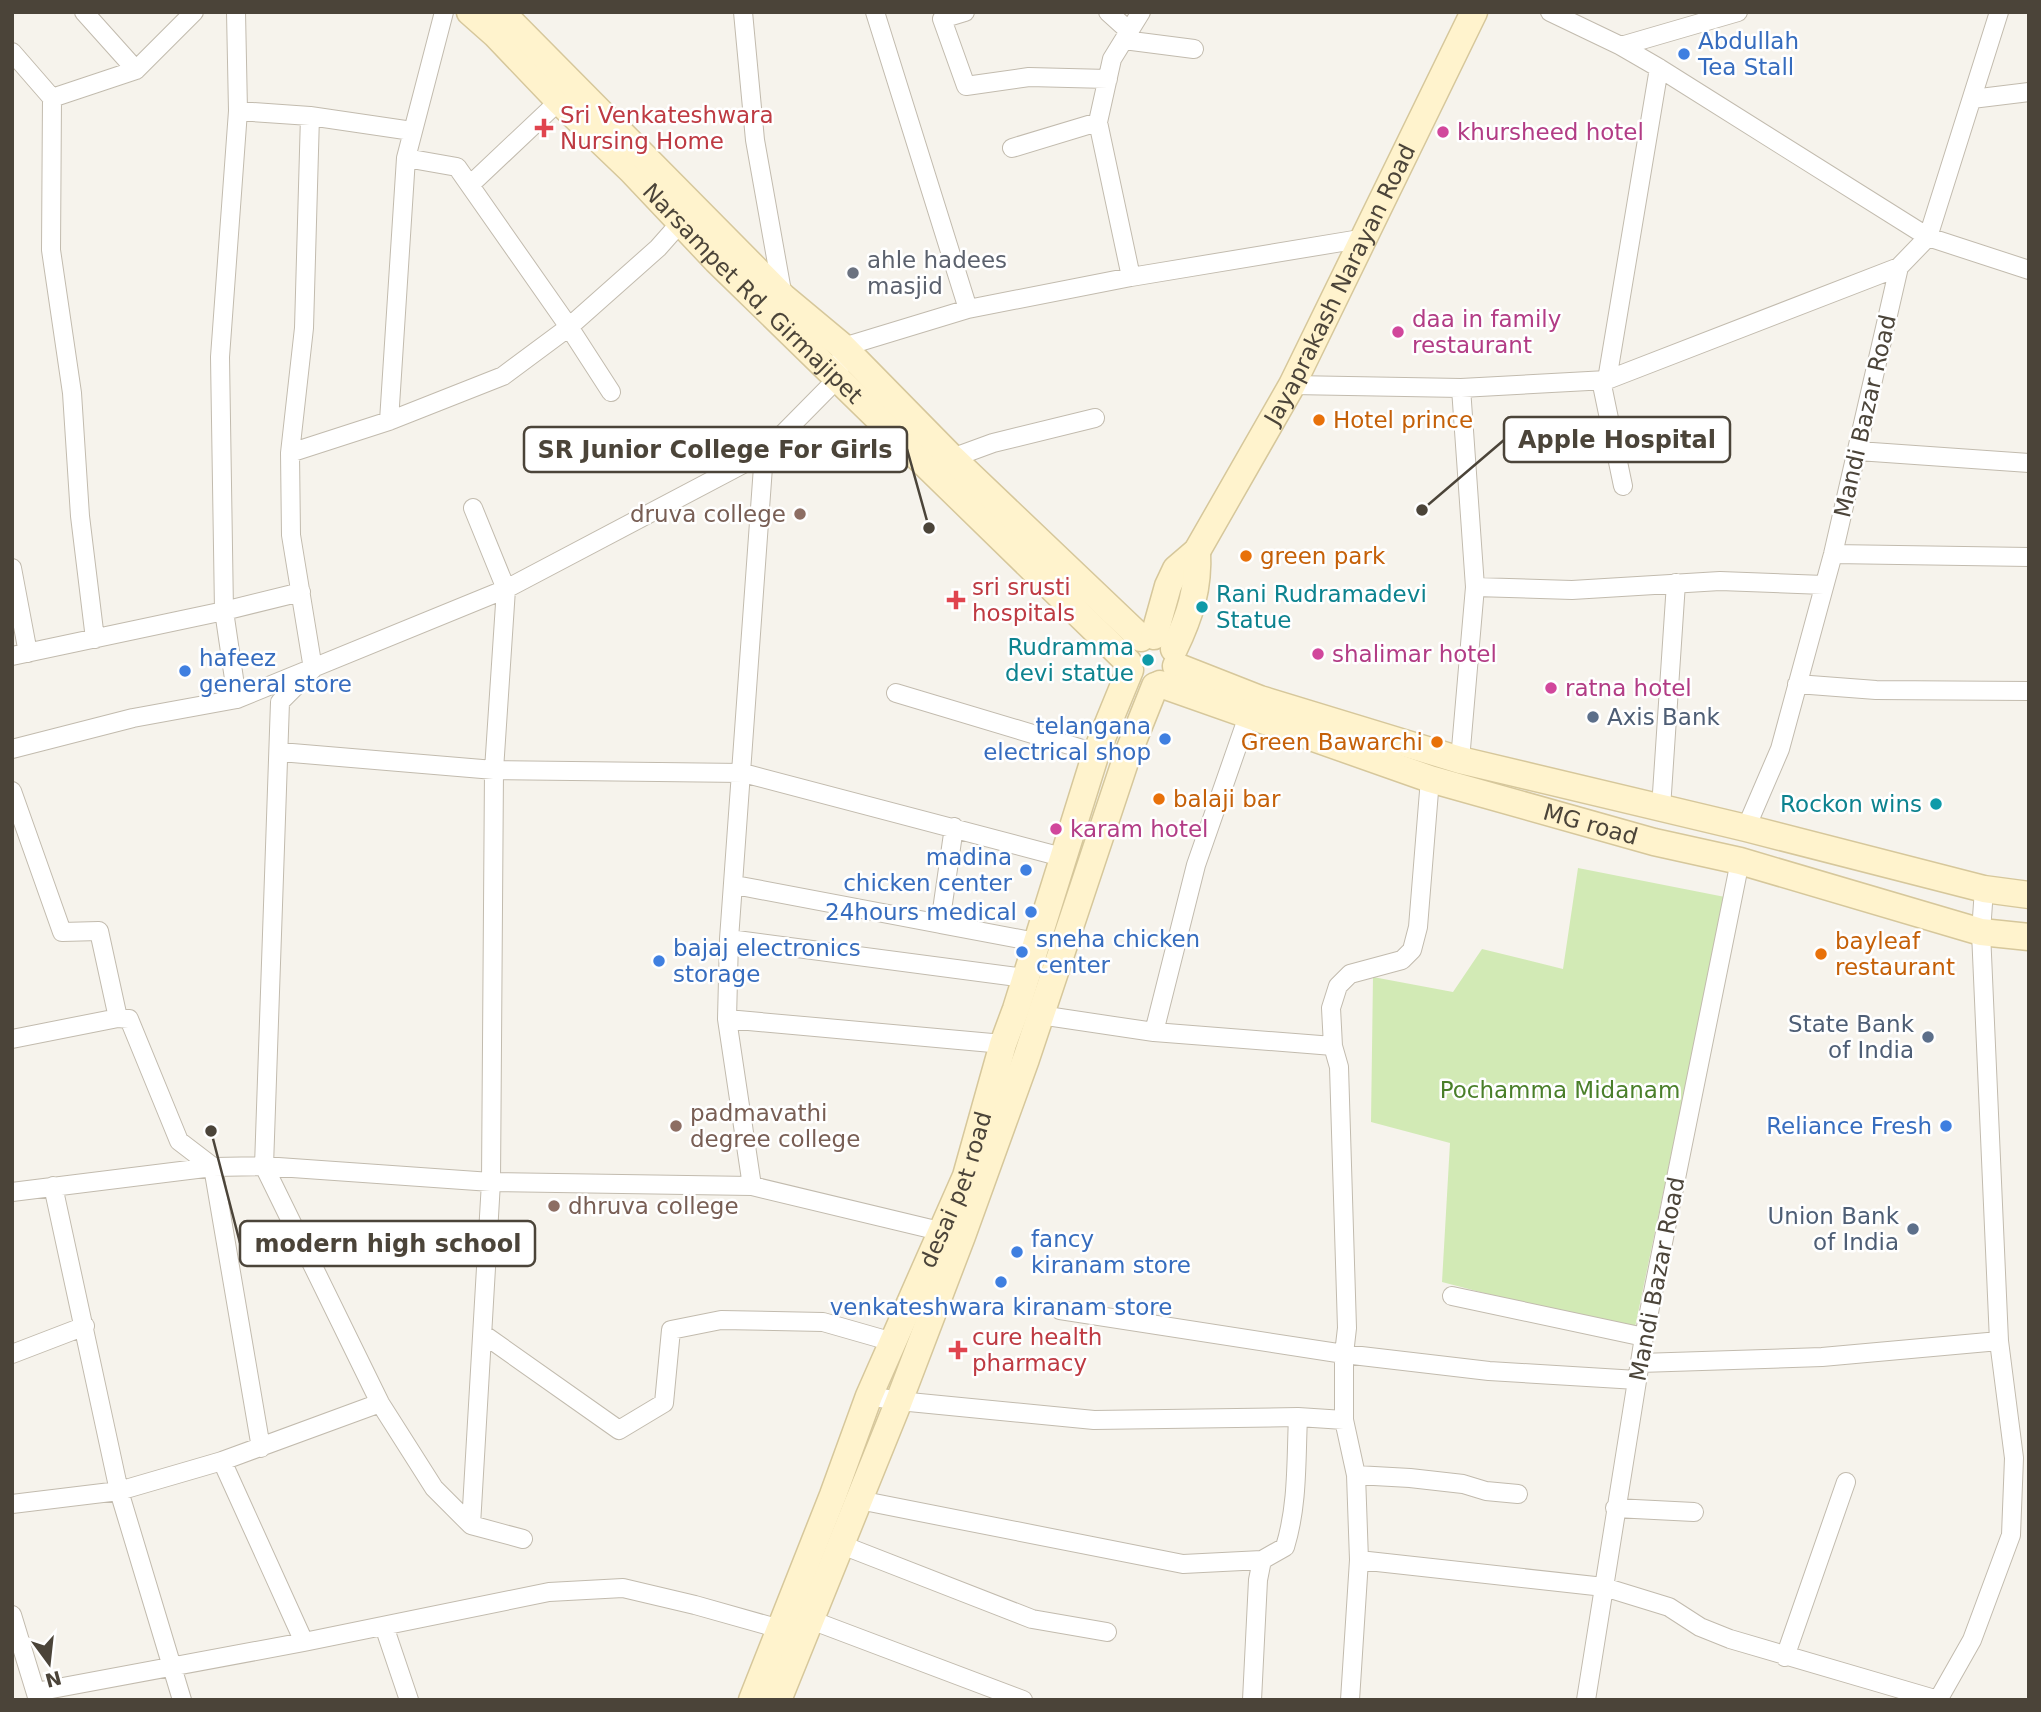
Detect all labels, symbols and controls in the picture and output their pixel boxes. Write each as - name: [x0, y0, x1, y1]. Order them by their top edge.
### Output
- place label: Abdullah Tea Stall: [1697, 28, 1799, 80]
- marker: Abdullah Tea Stall: [1676, 46, 1692, 62]
- place label: Sri Venkateshwara Nursing Home: [560, 102, 774, 154]
- marker: Sri Venkateshwara Nursing Home: [534, 118, 554, 138]
- place label: khursheed hotel: [1457, 119, 1644, 145]
- marker: khursheed hotel: [1435, 124, 1451, 140]
- street label: Jayaprakash Narayan Road: [1258, 140, 1420, 431]
- street label: Narsampet Rd, Girmajipet: [638, 178, 868, 409]
- place label: ahle hadees masjid: [867, 247, 1007, 299]
- marker: ahle hadees masjid: [845, 265, 861, 281]
- place label: daa in family restaurant: [1412, 306, 1561, 358]
- street label: Mandi Bazar Road: [1829, 312, 1901, 520]
- marker: daa in family restaurant: [1390, 324, 1406, 340]
- place label: Hotel prince: [1333, 407, 1473, 433]
- marker: Hotel prince: [1311, 412, 1327, 428]
- callout: Apple Hospital: [1504, 417, 1730, 462]
- text: Apple Hospital: [1518, 426, 1716, 454]
- callout: SR Junior College For Girls: [524, 427, 907, 472]
- text: SR Junior College For Girls: [537, 436, 893, 464]
- place label: druva college: [630, 501, 786, 527]
- marker: druva college: [792, 506, 808, 522]
- place label: green park: [1260, 543, 1386, 569]
- marker: green park: [1238, 548, 1254, 564]
- place label: sri srusti hospitals: [972, 574, 1075, 626]
- place label: Rani Rudramadevi Statue: [1216, 581, 1427, 633]
- marker: sri srusti hospitals: [946, 590, 966, 610]
- marker: Rani Rudramadevi Statue: [1194, 599, 1210, 615]
- place label: Rudramma devi statue: [1005, 634, 1134, 686]
- place label: shalimar hotel: [1332, 641, 1497, 667]
- place label: hafeez general store: [199, 645, 352, 697]
- marker: shalimar hotel: [1310, 646, 1326, 662]
- marker: Rudramma devi statue: [1140, 652, 1156, 668]
- marker: hafeez general store: [177, 663, 193, 679]
- place label: ratna hotel: [1565, 675, 1692, 701]
- marker: ratna hotel: [1543, 680, 1559, 696]
- place label: Axis Bank: [1607, 704, 1720, 730]
- marker: Axis Bank: [1585, 709, 1601, 725]
- place label: telangana electrical shop: [983, 713, 1151, 765]
- place label: Green Bawarchi: [1241, 729, 1423, 755]
- marker: telangana electrical shop: [1157, 731, 1173, 747]
- marker: Green Bawarchi: [1429, 734, 1445, 750]
- place label: balaji bar: [1173, 786, 1281, 812]
- marker: balaji bar: [1151, 791, 1167, 807]
- place label: Rockon wins: [1780, 791, 1922, 817]
- marker: Rockon wins: [1928, 796, 1944, 812]
- street label: MG road: [1540, 799, 1641, 850]
- place label: karam hotel: [1070, 816, 1208, 842]
- marker: karam hotel: [1048, 821, 1064, 837]
- place label: madina chicken center: [843, 844, 1013, 896]
- marker: madina chicken center: [1018, 862, 1034, 878]
- place label: 24hours medical: [825, 899, 1017, 925]
- marker: 24hours medical: [1023, 904, 1039, 920]
- place label: sneha chicken center: [1036, 926, 1200, 978]
- place label: bayleaf restaurant: [1835, 928, 1955, 980]
- place label: bajaj electronics storage: [673, 935, 861, 987]
- marker: sneha chicken center: [1014, 944, 1030, 960]
- marker: bayleaf restaurant: [1813, 946, 1829, 962]
- marker: bajaj electronics storage: [651, 953, 667, 969]
- place label: State Bank of India: [1788, 1011, 1915, 1063]
- marker: State Bank of India: [1920, 1029, 1936, 1045]
- park label: Pochamma Midanam: [1440, 1077, 1680, 1103]
- place label: padmavathi degree college: [690, 1100, 860, 1152]
- street label: desai pet road: [914, 1108, 996, 1272]
- place label: Reliance Fresh: [1766, 1113, 1932, 1139]
- marker: padmavathi degree college: [668, 1118, 684, 1134]
- marker: Reliance Fresh: [1938, 1118, 1954, 1134]
- street label: Mandi Bazar Road: [1624, 1175, 1690, 1383]
- place label: dhruva college: [568, 1193, 739, 1219]
- marker: dhruva college: [546, 1198, 562, 1214]
- place label: Union Bank of India: [1767, 1203, 1900, 1255]
- callout: modern high school: [240, 1221, 535, 1266]
- marker: Union Bank of India: [1905, 1221, 1921, 1237]
- place label: fancy kiranam store: [1031, 1226, 1191, 1278]
- text: modern high school: [255, 1230, 521, 1258]
- marker: fancy kiranam store: [1009, 1244, 1025, 1260]
- marker: venkateshwara kiranam store: [993, 1274, 1009, 1290]
- place label: venkateshwara kiranam store: [830, 1294, 1172, 1320]
- place label: cure health pharmacy: [972, 1324, 1102, 1376]
- marker: cure health pharmacy: [950, 1342, 966, 1358]
- north arrow: [14, 1628, 84, 1698]
- text: N: [43, 1667, 64, 1692]

